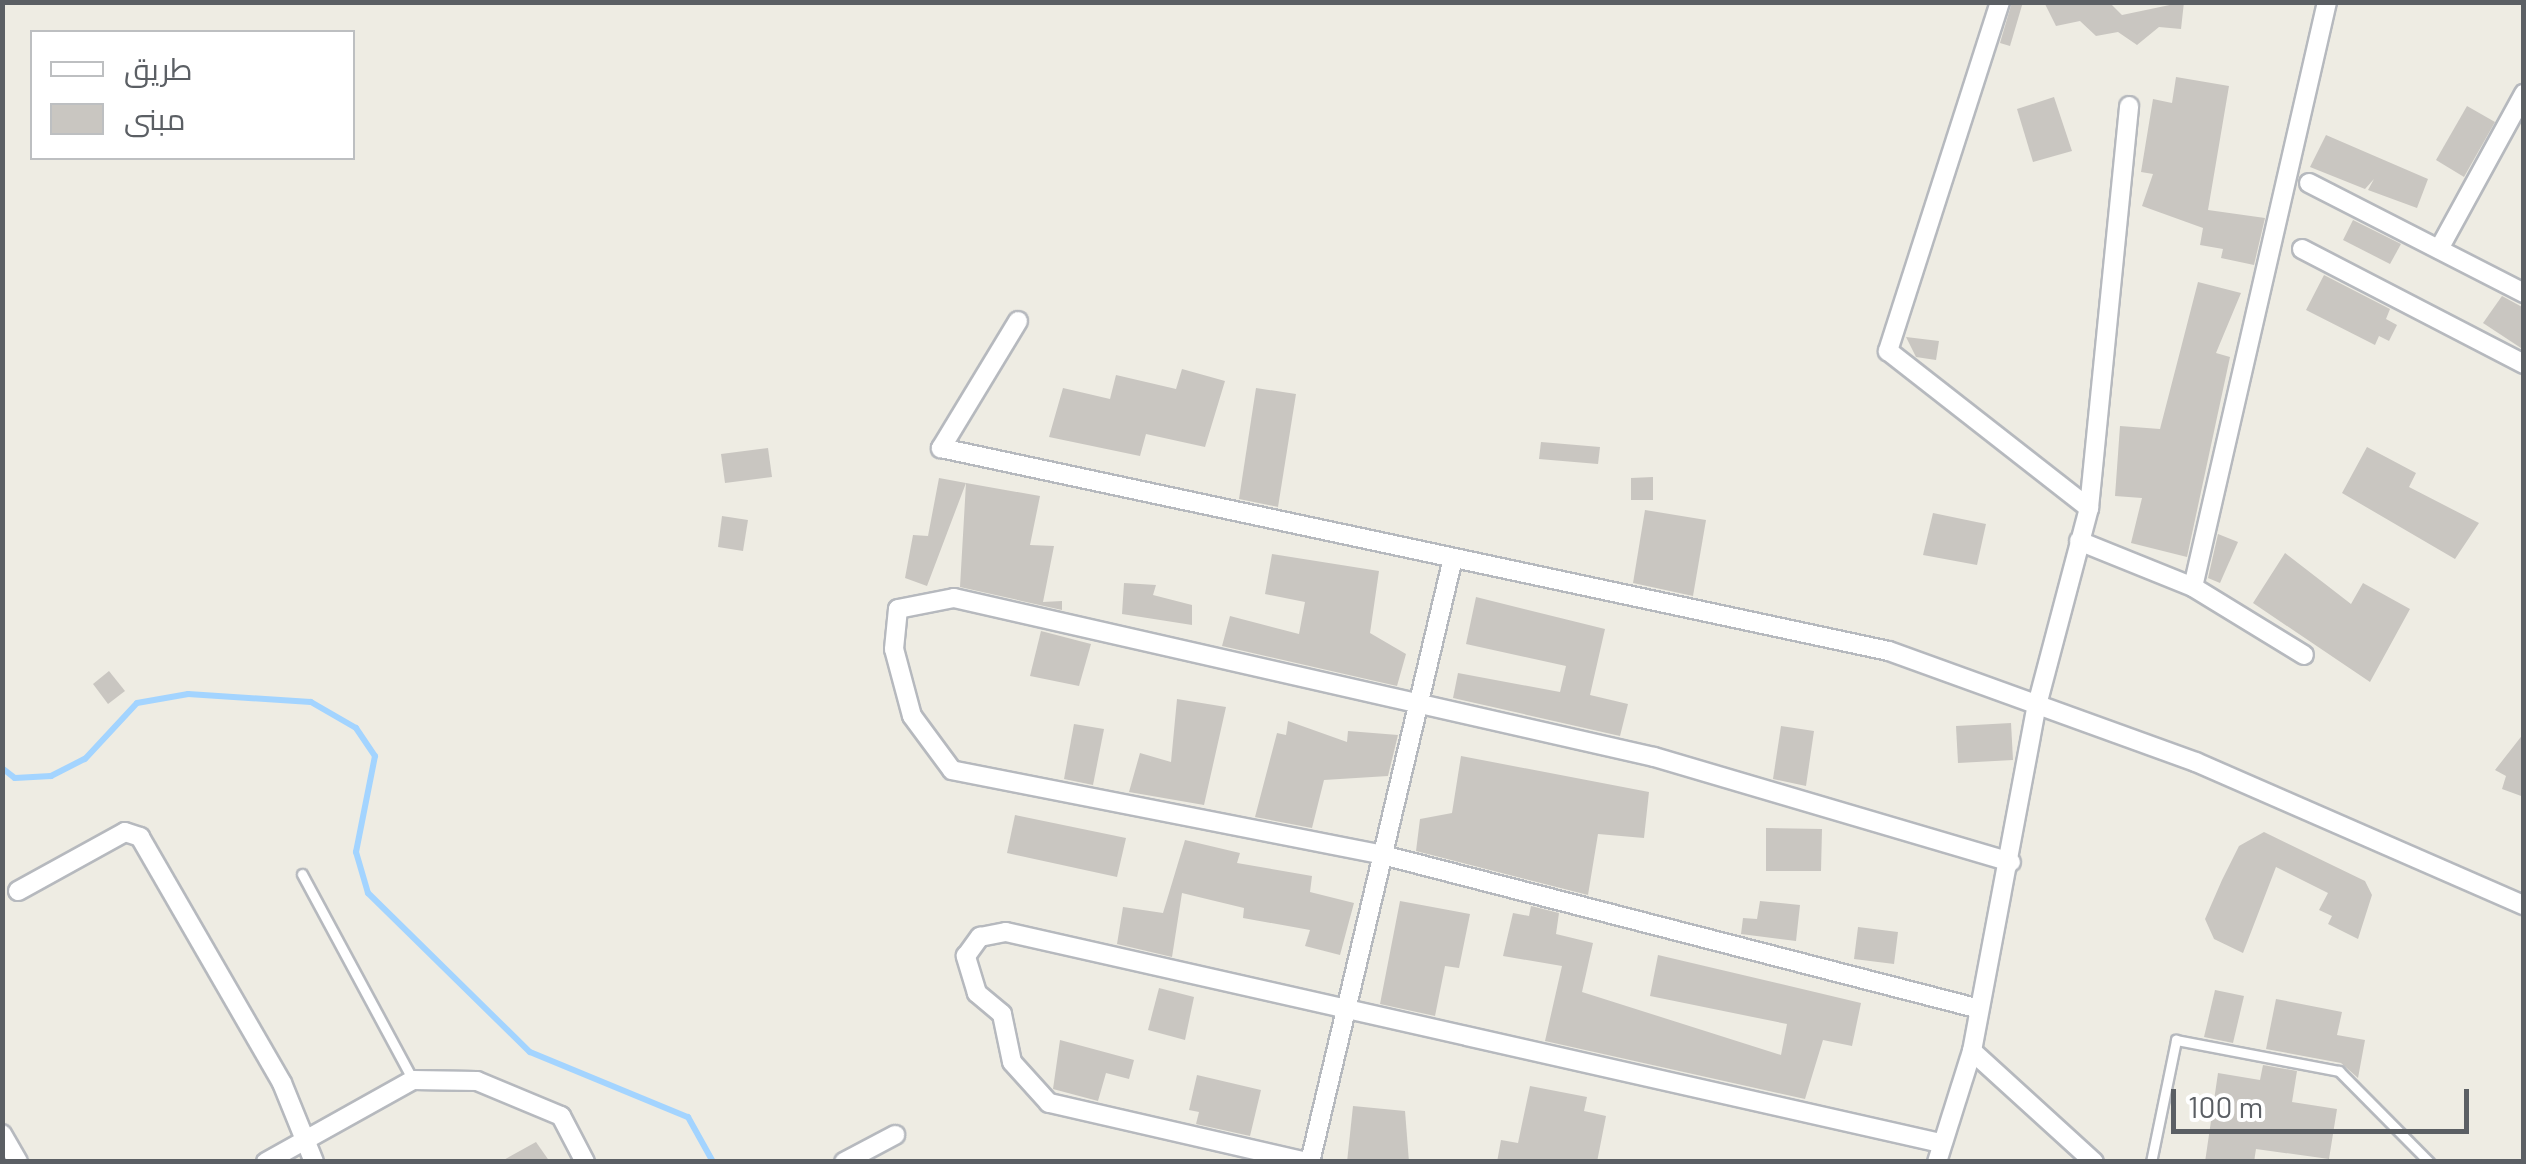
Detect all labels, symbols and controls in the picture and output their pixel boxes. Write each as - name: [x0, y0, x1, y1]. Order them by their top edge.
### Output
- legend: [30, 30, 355, 160]
- text: طريق: [124, 50, 193, 86]
- text: مبنى: [124, 100, 185, 136]
- scale bar: [2176, 1069, 2474, 1131]
- text: 100 m: [2188, 1088, 2263, 1124]

